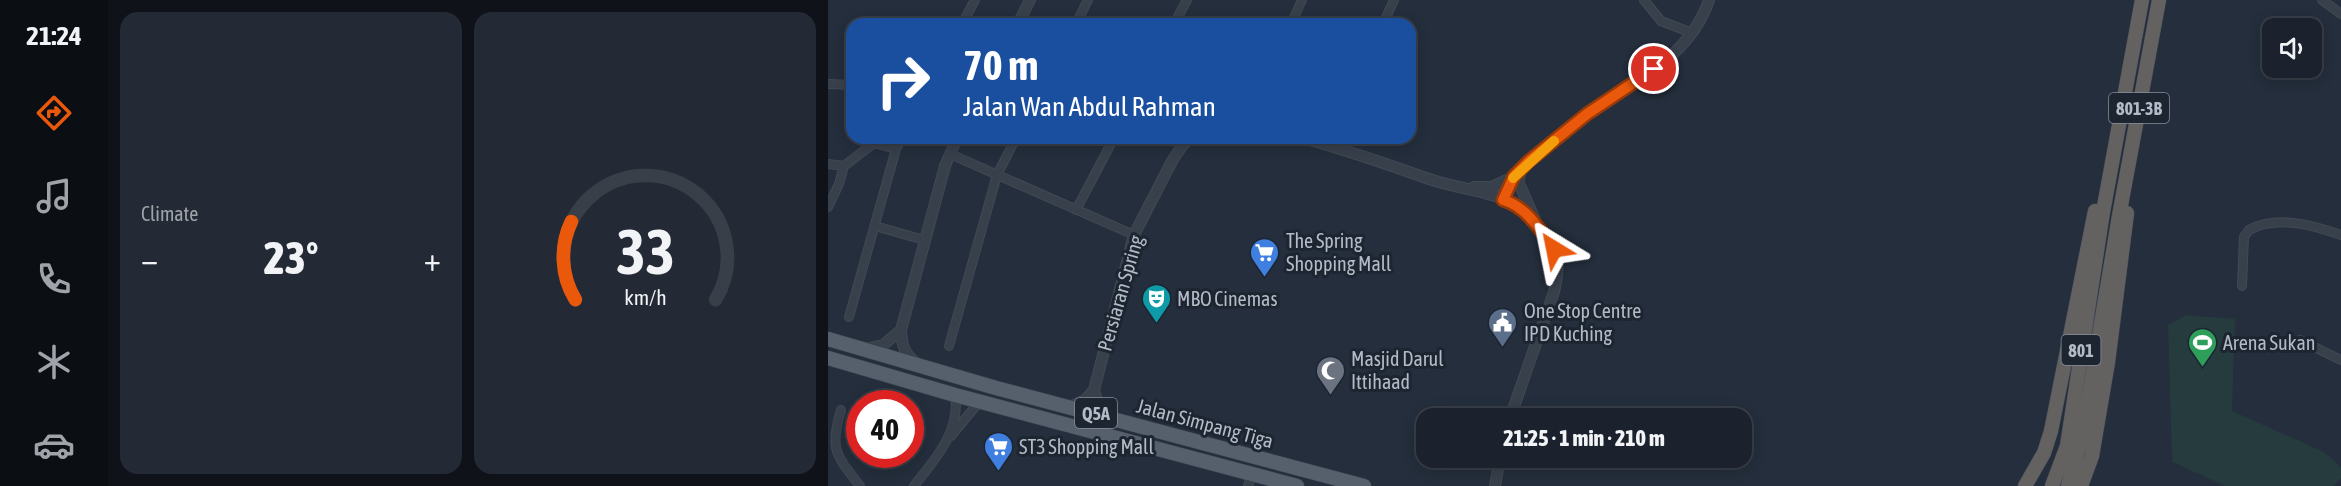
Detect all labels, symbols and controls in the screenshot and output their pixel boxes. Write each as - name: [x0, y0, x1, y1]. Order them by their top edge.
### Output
- map controls: [2262, 18, 2322, 78]
- button: sound: [2262, 18, 2322, 78]
- text: 21:24: [26, 20, 82, 51]
- text: 70 m: [963, 41, 1038, 89]
- icon: right: [864, 42, 942, 120]
- pin: [1628, 43, 1679, 94]
- icon: arrive: [1637, 52, 1670, 85]
- text: Jalan Wan Abdul Rahman: [963, 91, 1216, 122]
- icon: directions: [33, 92, 75, 134]
- road number: 801-3B: [2109, 93, 2169, 123]
- icon: music: [33, 175, 75, 217]
- text: Climate: [141, 202, 198, 225]
- text: 33: [616, 216, 674, 287]
- position arrow: [1522, 217, 1586, 281]
- place label: The Spring Shopping Mall: [1286, 229, 1392, 275]
- text: 23°: [264, 232, 318, 284]
- street label: Persiaran Spring: [1092, 232, 1148, 354]
- supermarket icon: The Spring Shopping Mall: [1249, 236, 1281, 278]
- text: −: [141, 240, 158, 278]
- text: +: [424, 240, 441, 278]
- icon: phone: [33, 258, 75, 300]
- theatre icon: MBO Cinemas: [1140, 282, 1172, 324]
- text: km/h: [624, 285, 666, 310]
- place label: MBO Cinemas: [1177, 287, 1277, 310]
- place label: One Stop Centre IPD Kuching: [1524, 299, 1641, 345]
- public building icon: One Stop Centre IPD Kuching: [1487, 306, 1519, 348]
- sports icon: Arena Sukan: [2186, 326, 2218, 368]
- place label: Arena Sukan: [2223, 331, 2315, 354]
- road number: 801: [2062, 335, 2100, 365]
- icon: climate: [33, 341, 75, 383]
- place label: Masjid Darul Ittihaad: [1351, 347, 1444, 393]
- mosque icon: Masjid Darul Ittihaad: [1314, 354, 1346, 396]
- speed limit sign: 40: [846, 390, 924, 468]
- street label: Jalan Simpang Tiga: [1134, 394, 1276, 452]
- road number: Q5A: [1075, 398, 1117, 428]
- icon: car: [33, 424, 75, 466]
- text: 21:25 · 1 min · 210 m: [1503, 425, 1665, 451]
- supermarket icon: ST3 Shopping Mall: [982, 430, 1014, 472]
- place label: ST3 Shopping Mall: [1019, 435, 1154, 458]

